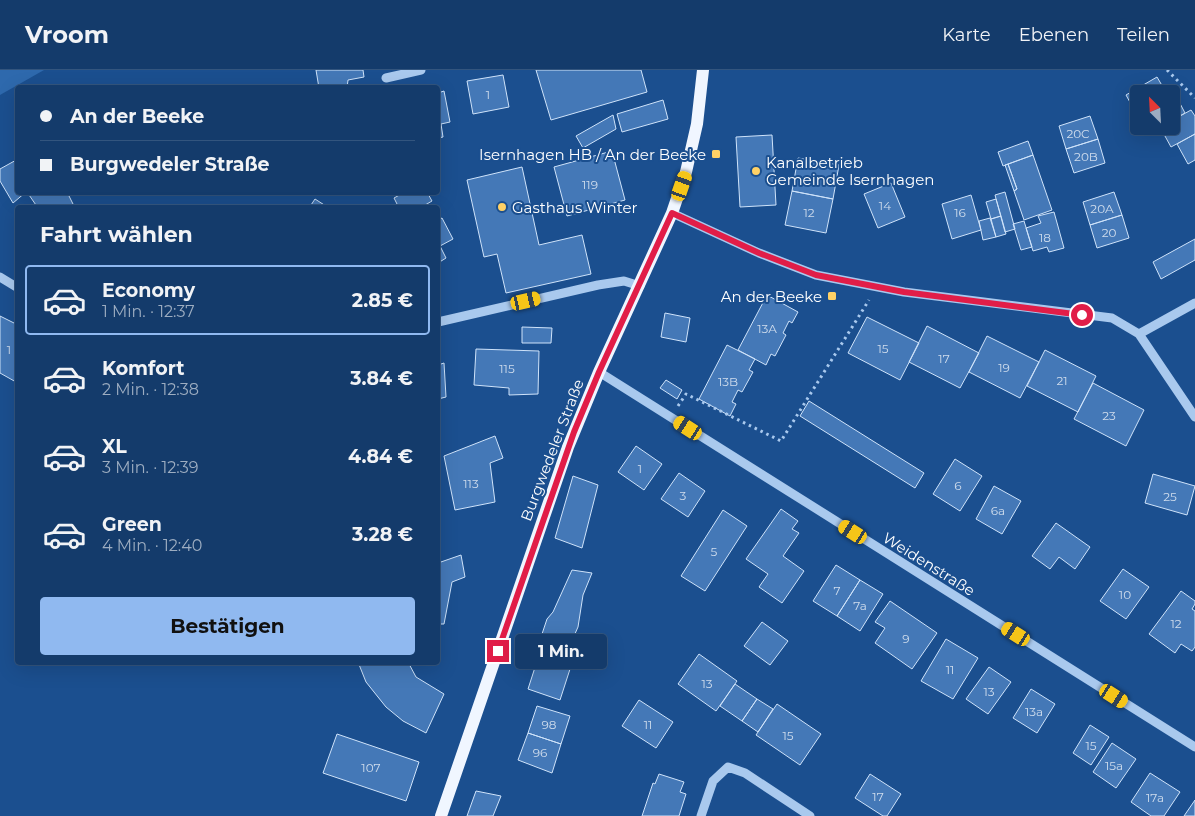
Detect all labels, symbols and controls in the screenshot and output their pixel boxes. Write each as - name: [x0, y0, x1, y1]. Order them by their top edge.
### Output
- text: Vroom: [25, 20, 109, 49]
- text: Karte: [942, 24, 991, 46]
- text: Ebenen: [1019, 24, 1089, 46]
- text: Teilen: [1117, 24, 1170, 46]
- north arrow: [1130, 85, 1180, 135]
- map controls: [1130, 85, 1180, 135]
- house number: 1: [486, 87, 490, 102]
- text: An der Beeke: [70, 105, 204, 128]
- house number: 20C: [1066, 126, 1090, 141]
- place label: Isernhagen HB / An der Beeke: [479, 145, 706, 164]
- marker: Isernhagen HB / An der Beeke: [710, 148, 722, 160]
- house number: 20B: [1074, 149, 1098, 164]
- text: Burgwedeler Straße: [70, 153, 270, 176]
- place label: Kanalbetrieb Gemeinde Isernhagen: [766, 153, 934, 189]
- marker: Kanalbetrieb Gemeinde Isernhagen: [750, 165, 762, 177]
- car: [670, 169, 693, 203]
- house number: 119: [582, 177, 598, 192]
- place label: Gasthaus Winter: [512, 198, 638, 217]
- house number: 14: [879, 198, 891, 213]
- marker: Gasthaus Winter: [496, 201, 508, 213]
- house number: 20A: [1090, 201, 1114, 216]
- house number: 12: [803, 205, 815, 220]
- house number: 16: [954, 205, 966, 220]
- text: Fahrt wählen: [40, 221, 193, 248]
- house number: 20: [1102, 225, 1116, 240]
- house number: 18: [1039, 230, 1051, 245]
- icon: car: [42, 278, 87, 323]
- text: Economy: [102, 279, 195, 302]
- place label: An der Beeke: [721, 287, 822, 306]
- text: 2.85 €: [352, 289, 413, 312]
- car: [509, 290, 542, 312]
- marker: An der Beeke: [826, 290, 838, 302]
- text: 1 Min. · 12:37: [102, 302, 195, 321]
- route start: [1071, 304, 1093, 326]
- house number: 13A: [757, 321, 777, 336]
- house number: 15: [877, 341, 889, 356]
- house number: 1: [7, 342, 11, 357]
- house number: 17: [938, 351, 950, 366]
- icon: car: [42, 356, 87, 401]
- text: Komfort: [102, 357, 184, 380]
- house number: 19: [998, 360, 1010, 375]
- house number: 115: [499, 361, 515, 376]
- text: 3.84 €: [350, 367, 413, 390]
- house number: 21: [1056, 373, 1068, 388]
- house number: 13B: [718, 374, 738, 389]
- street label: Burgwedeler Straße: [516, 376, 588, 524]
- text: 2 Min. · 12:38: [102, 380, 199, 399]
- house number: 23: [1102, 408, 1116, 423]
- car: [671, 414, 704, 442]
- icon: car: [42, 434, 87, 479]
- text: XL: [102, 435, 127, 458]
- text: 4.84 €: [348, 445, 413, 468]
- text: 3 Min. · 12:39: [102, 458, 198, 477]
- house number: 1: [638, 461, 642, 476]
- house number: 113: [463, 476, 479, 491]
- house number: 6: [954, 478, 962, 493]
- house number: 3: [680, 488, 687, 503]
- house number: 25: [1163, 489, 1177, 504]
- house number: 6a: [991, 503, 1005, 518]
- icon: car: [42, 512, 87, 557]
- text: Green: [102, 513, 162, 536]
- car: [836, 518, 869, 546]
- text: 3.28 €: [352, 523, 413, 546]
- street label: Weidenstraße: [879, 528, 979, 600]
- text: 4 Min. · 12:40: [102, 536, 202, 555]
- house number: 5: [711, 544, 718, 559]
- house number: 7: [833, 583, 841, 598]
- house number: 10: [1119, 587, 1131, 602]
- button: Bestätigen: [40, 597, 415, 655]
- house number: 7a: [853, 598, 867, 613]
- house number: 12: [1170, 616, 1182, 631]
- car: [999, 620, 1032, 648]
- house number: 9: [902, 631, 910, 646]
- callout: 1 Min.: [516, 634, 608, 668]
- route end: [487, 640, 509, 662]
- text: 1 Min.: [538, 642, 584, 661]
- house number: 11: [946, 662, 954, 677]
- house number: 13: [701, 676, 713, 691]
- car: [1097, 682, 1130, 710]
- house number: 13: [983, 684, 995, 699]
- house number: 13a: [1025, 704, 1043, 719]
- house number: 98: [542, 717, 557, 732]
- house number: 11: [644, 717, 652, 732]
- house number: 15: [782, 728, 794, 743]
- house number: 15: [1085, 738, 1097, 753]
- house number: 96: [533, 745, 547, 760]
- house number: 15a: [1105, 758, 1123, 773]
- house number: 107: [361, 760, 381, 775]
- house number: 17: [872, 789, 884, 804]
- house number: 17a: [1146, 790, 1164, 805]

